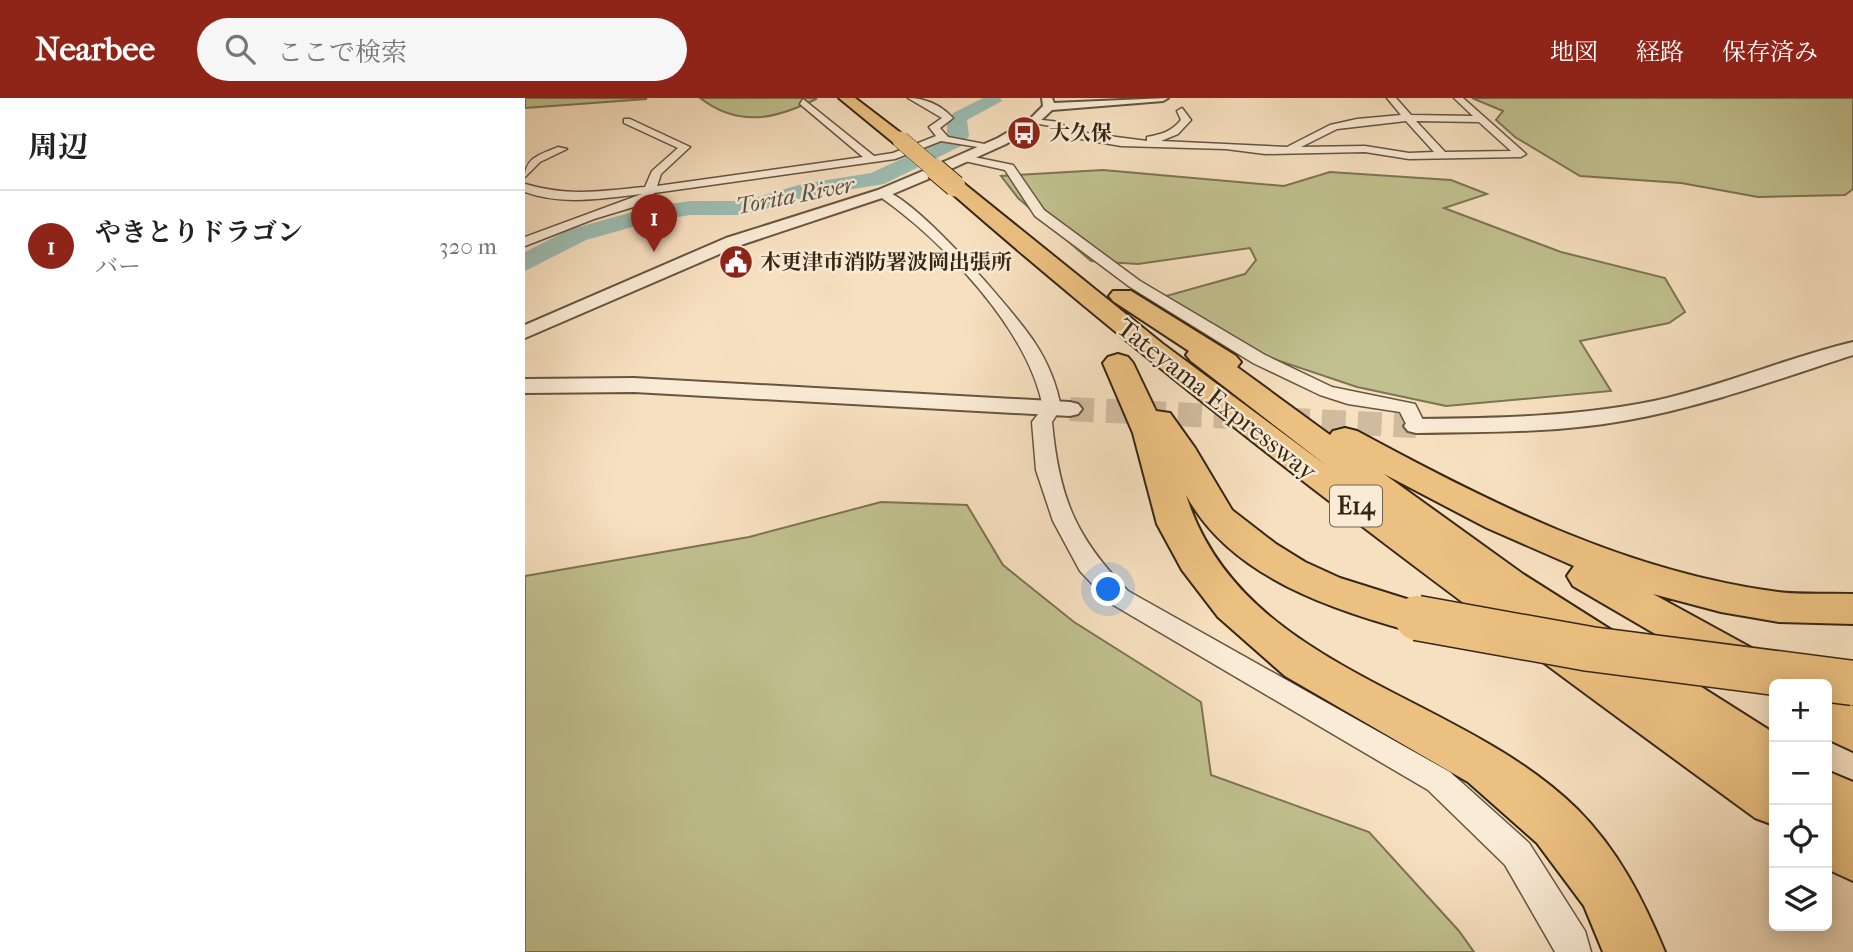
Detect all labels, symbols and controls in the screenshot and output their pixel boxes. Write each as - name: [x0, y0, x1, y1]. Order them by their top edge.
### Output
- search box: [197, 18, 687, 81]
- text: Nearbee: [35, 30, 155, 69]
- icon: search: [221, 30, 259, 68]
- text: ここで検索: [277, 37, 407, 68]
- text: 地図: [1550, 38, 1598, 66]
- text: 経路: [1636, 38, 1684, 66]
- text: 保存済み: [1722, 38, 1818, 66]
- bus stop icon: 大久保: [1005, 114, 1043, 152]
- place label: 大久保: [1049, 121, 1112, 145]
- text: 周辺: [28, 130, 88, 165]
- water label: Torita River: [734, 171, 858, 220]
- pin: 1: [631, 194, 677, 252]
- text: やきとりドラゴン: [95, 217, 303, 248]
- text: 1: [47, 233, 55, 260]
- text: 320 m: [439, 233, 497, 260]
- public building icon: 木更津市消防署波岡出張所: [717, 243, 755, 281]
- place label: 木更津市消防署波岡出張所: [760, 250, 1012, 274]
- text: バー: [95, 253, 141, 280]
- street label: Tateyama Expressway: [1111, 312, 1324, 488]
- road number: E14: [1330, 486, 1382, 526]
- your location: [1091, 572, 1125, 606]
- map controls: [1769, 679, 1832, 931]
- button: +: [1769, 679, 1832, 742]
- button: −: [1769, 742, 1832, 805]
- button: locate: [1769, 805, 1832, 868]
- button: layers: [1769, 868, 1832, 931]

